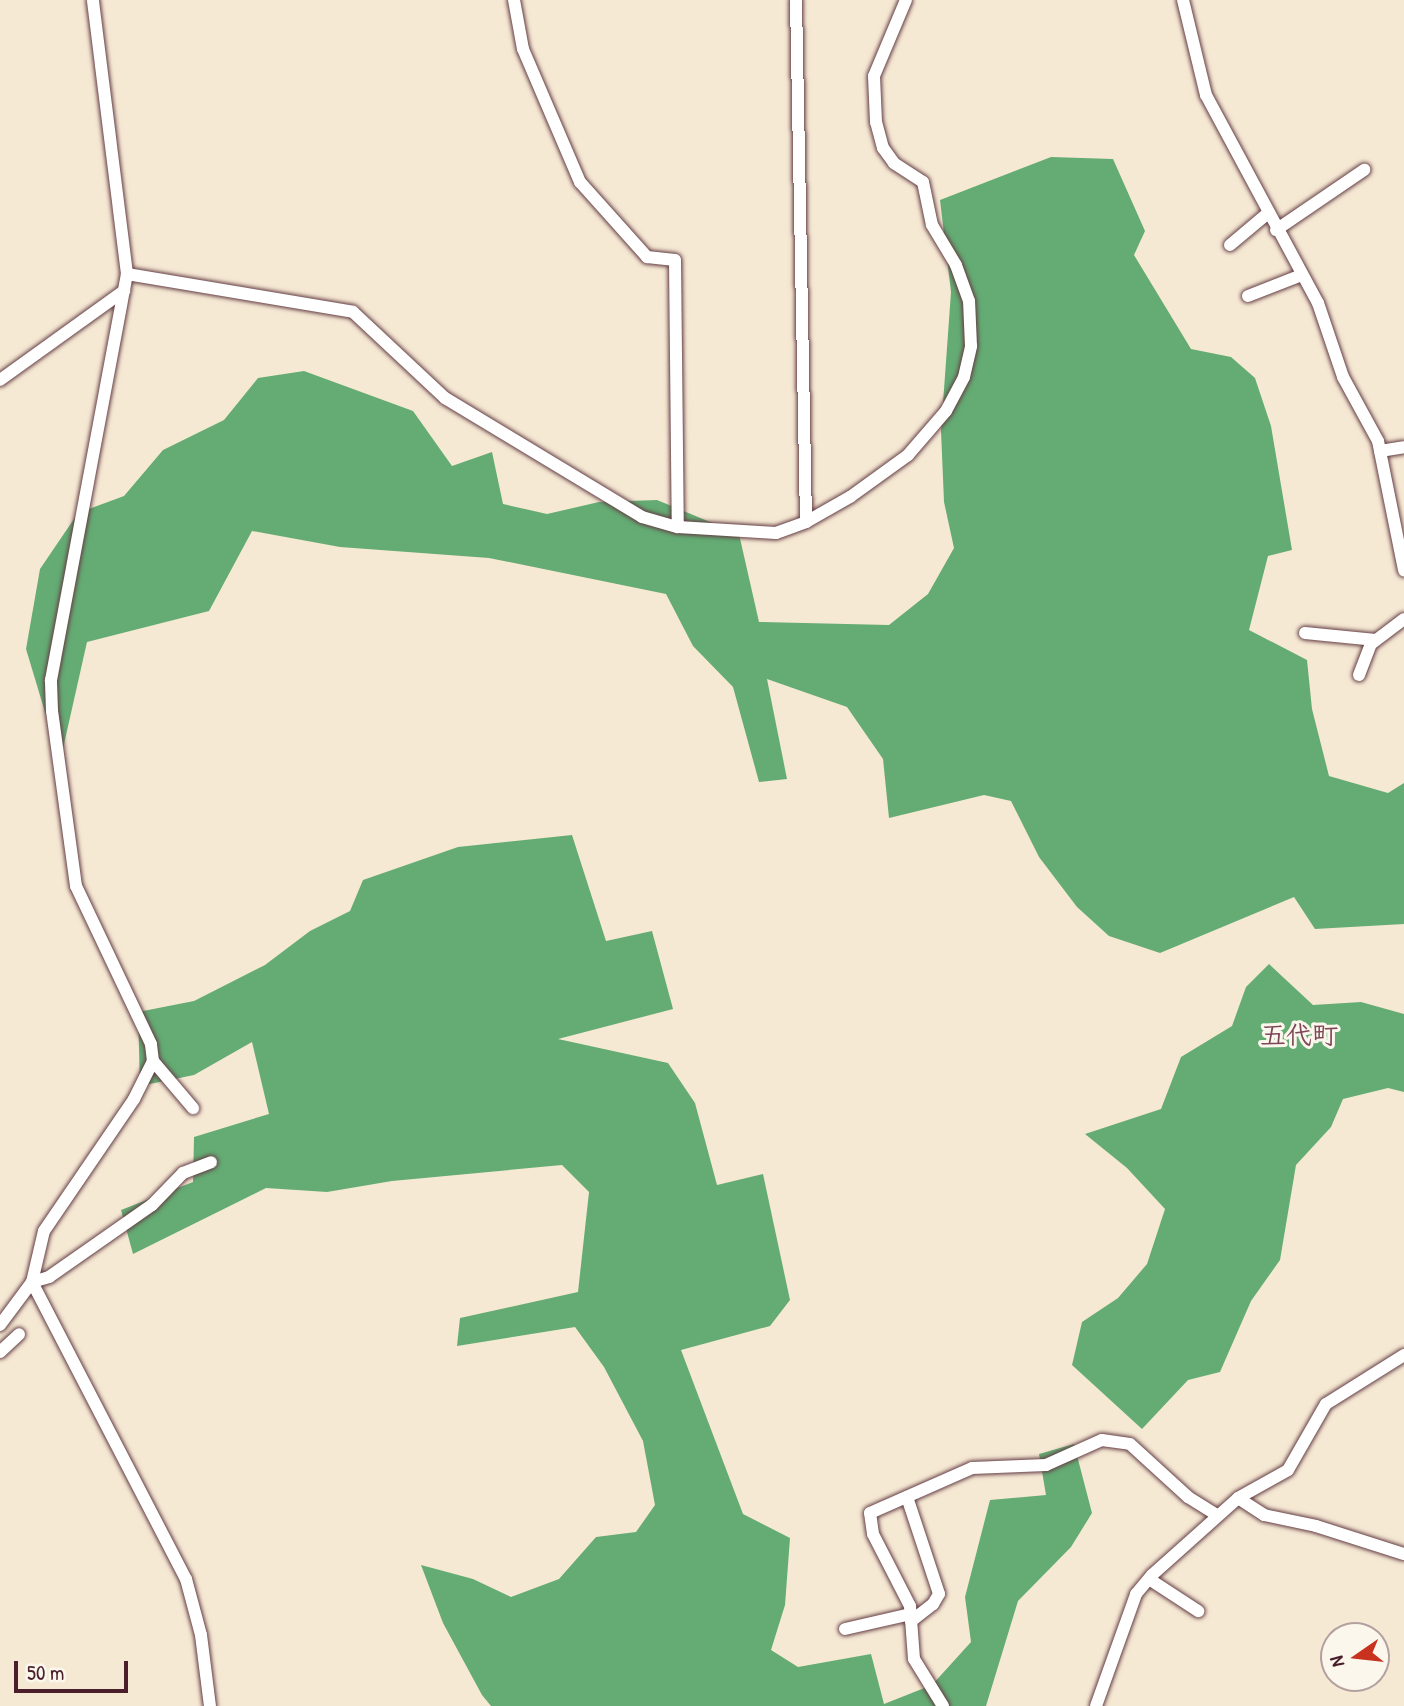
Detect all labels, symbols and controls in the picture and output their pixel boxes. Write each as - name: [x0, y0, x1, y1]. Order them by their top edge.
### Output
- district label: 五代町: [1260, 1019, 1338, 1051]
- north arrow: [1320, 1622, 1390, 1692]
- scale bar: [18, 1646, 131, 1690]
- text: N: [1323, 1654, 1350, 1670]
- text: 50 m: [27, 1658, 64, 1687]

